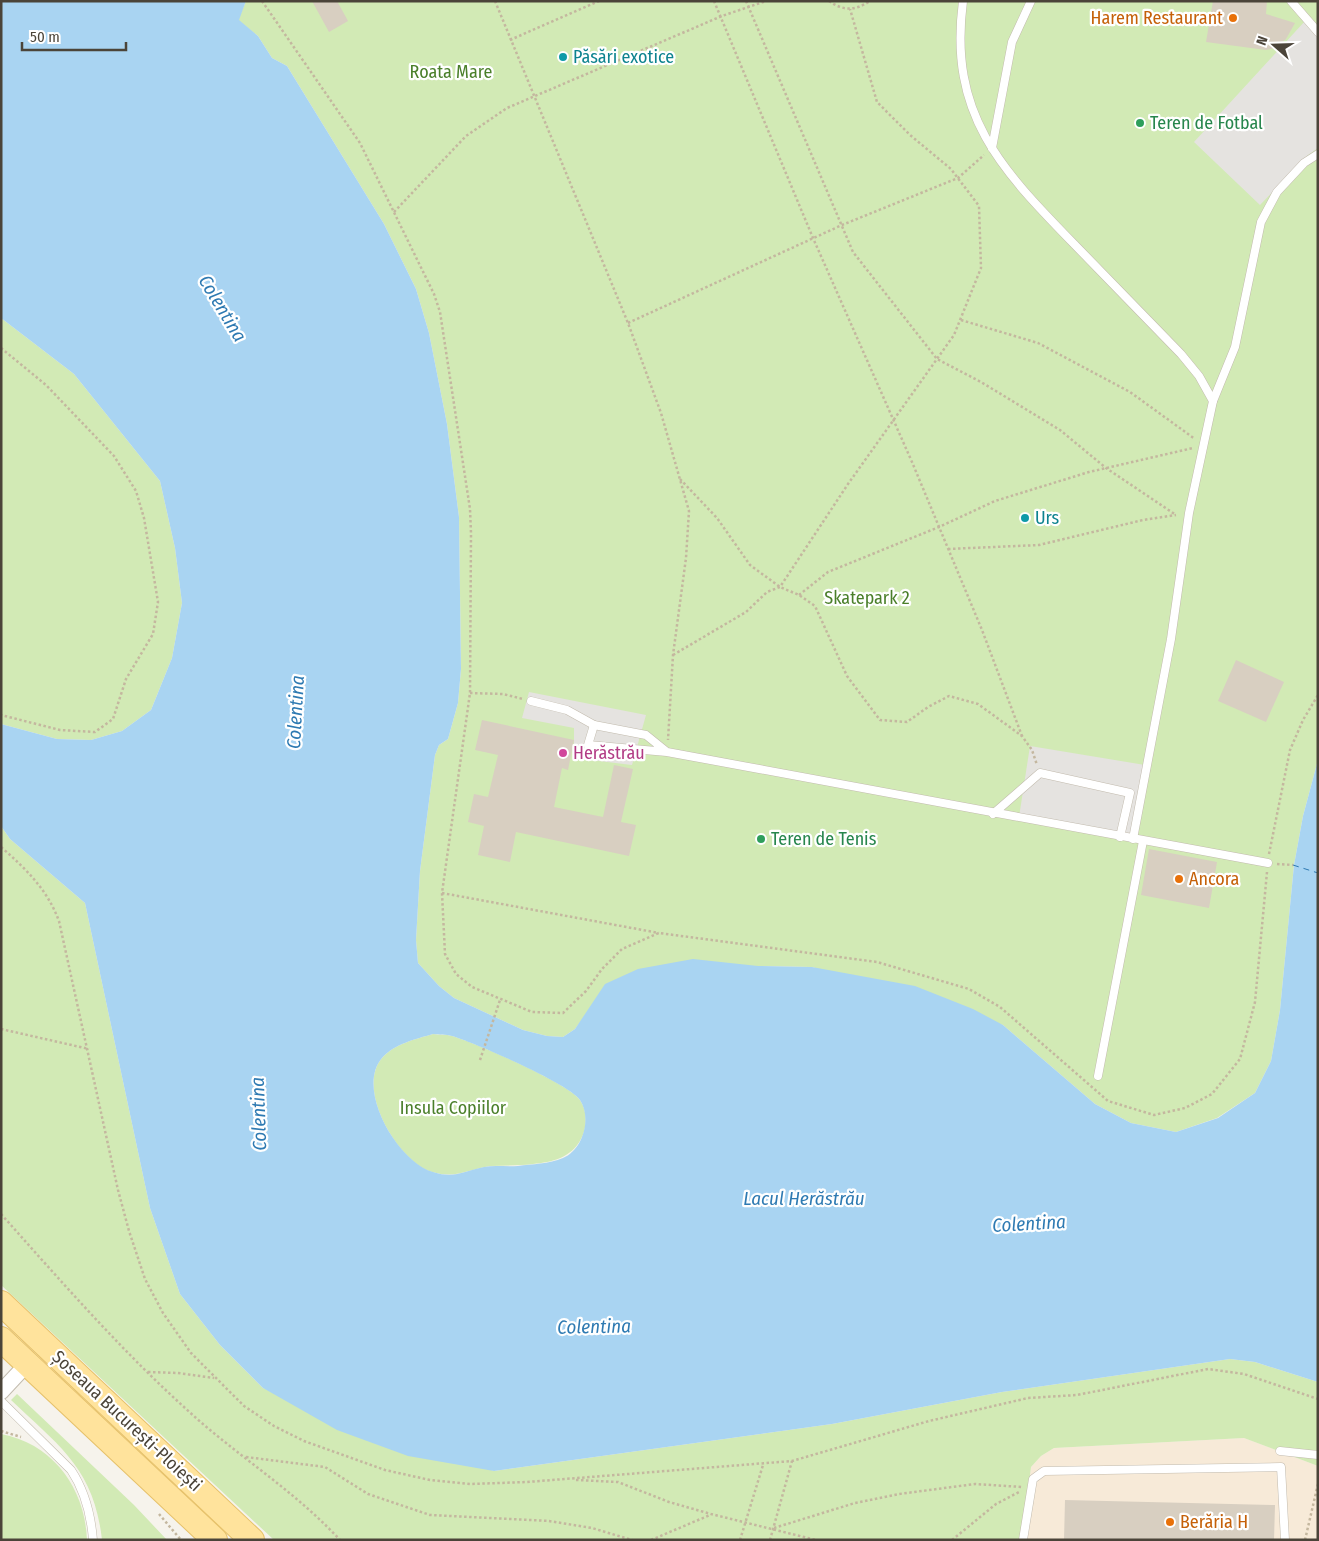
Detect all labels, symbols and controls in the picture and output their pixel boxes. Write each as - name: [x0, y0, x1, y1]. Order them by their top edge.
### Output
- place label: Harem Restaurant: [1091, 7, 1223, 29]
- marker: Harem Restaurant: [1227, 12, 1239, 24]
- scale bar: [22, 20, 126, 52]
- north arrow: [1249, 20, 1299, 70]
- text: 50 m: [30, 28, 60, 46]
- text: N: [1253, 34, 1272, 48]
- place label: Păsări exotice: [573, 46, 674, 68]
- marker: Păsări exotice: [557, 51, 569, 63]
- park label: Roata Mare: [410, 61, 492, 83]
- place label: Teren de Fotbal: [1150, 112, 1263, 134]
- marker: Teren de Fotbal: [1134, 117, 1146, 129]
- water label: Colentina: [194, 271, 251, 346]
- place label: Urs: [1035, 507, 1060, 529]
- marker: Urs: [1019, 512, 1031, 524]
- park label: Skatepark 2: [824, 587, 910, 609]
- water label: Colentina: [282, 675, 309, 749]
- place label: Herăstrău: [573, 742, 645, 764]
- marker: Herăstrău: [557, 747, 569, 759]
- place label: Teren de Tenis: [771, 828, 877, 850]
- marker: Teren de Tenis: [755, 833, 767, 845]
- place label: Ancora: [1189, 868, 1240, 890]
- marker: Ancora: [1173, 873, 1185, 885]
- water label: Colentina: [246, 1077, 271, 1151]
- park label: Insula Copiilor: [400, 1097, 507, 1119]
- water label: Lacul Herăstrău: [743, 1187, 865, 1210]
- water label: Colentina: [992, 1210, 1066, 1237]
- water label: Colentina: [557, 1314, 631, 1339]
- street label: Șoseaua București-Ploiești: [48, 1346, 206, 1496]
- place label: Berăria H: [1180, 1511, 1248, 1533]
- marker: Berăria H: [1164, 1516, 1176, 1528]

